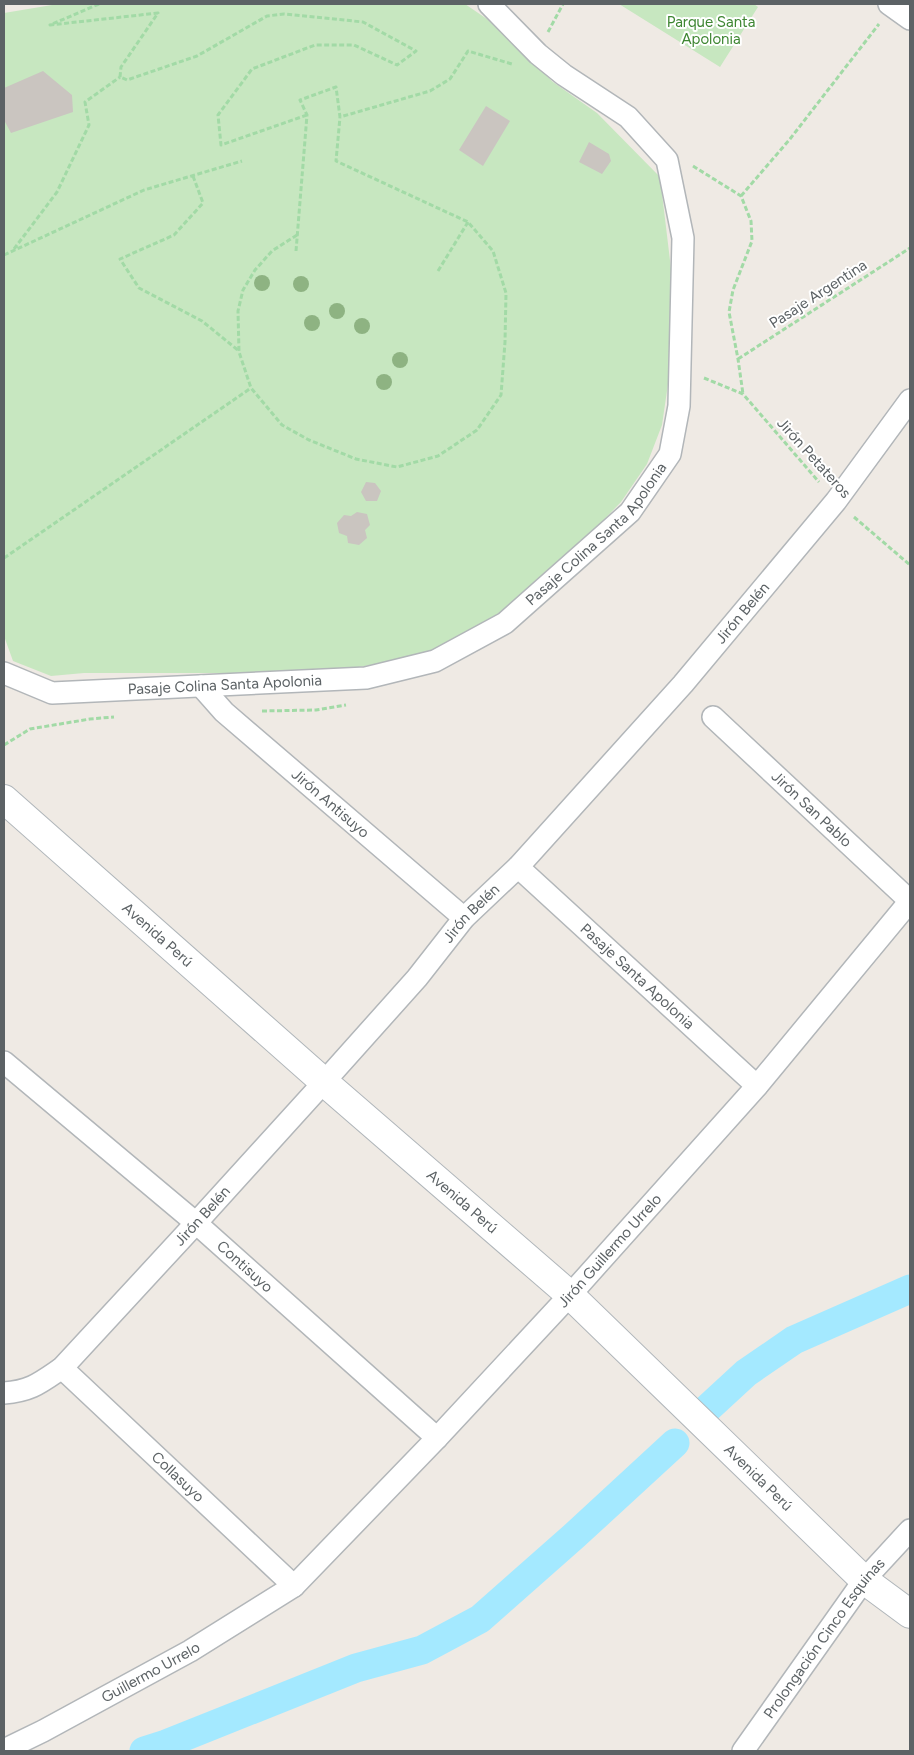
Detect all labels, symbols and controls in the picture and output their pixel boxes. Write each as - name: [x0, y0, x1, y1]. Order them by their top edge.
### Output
- park label: Parque Santa Apolonia: [667, 13, 755, 48]
- street label: Pasaje Argentina: [766, 256, 870, 332]
- street label: Jirón Petateros: [773, 414, 855, 502]
- street label: Pasaje Colina Santa Apolonia: [522, 459, 670, 609]
- street label: Jirón Belén: [712, 579, 773, 647]
- street label: Pasaje Colina Santa Apolonia: [127, 671, 322, 698]
- street label: Jirón Antisuyo: [288, 765, 373, 842]
- street label: Jirón San Pablo: [768, 767, 856, 851]
- street label: Jirón Belén: [439, 880, 503, 946]
- street label: Avenida Perú: [119, 899, 197, 971]
- street label: Pasaje Santa Apolonia: [577, 920, 698, 1033]
- street label: Avenida Perú: [423, 1166, 501, 1237]
- street label: Jirón Belén: [170, 1182, 234, 1250]
- street label: Jirón Guillermo Urrelo: [554, 1190, 665, 1311]
- street label: Contisuyo: [213, 1237, 277, 1296]
- street label: Avenida Perú: [721, 1441, 796, 1515]
- street label: Collasuyo: [148, 1448, 208, 1506]
- street label: Prolongación Cinco Esquinas: [760, 1554, 889, 1722]
- street label: Guillermo Urrelo: [98, 1638, 203, 1706]

